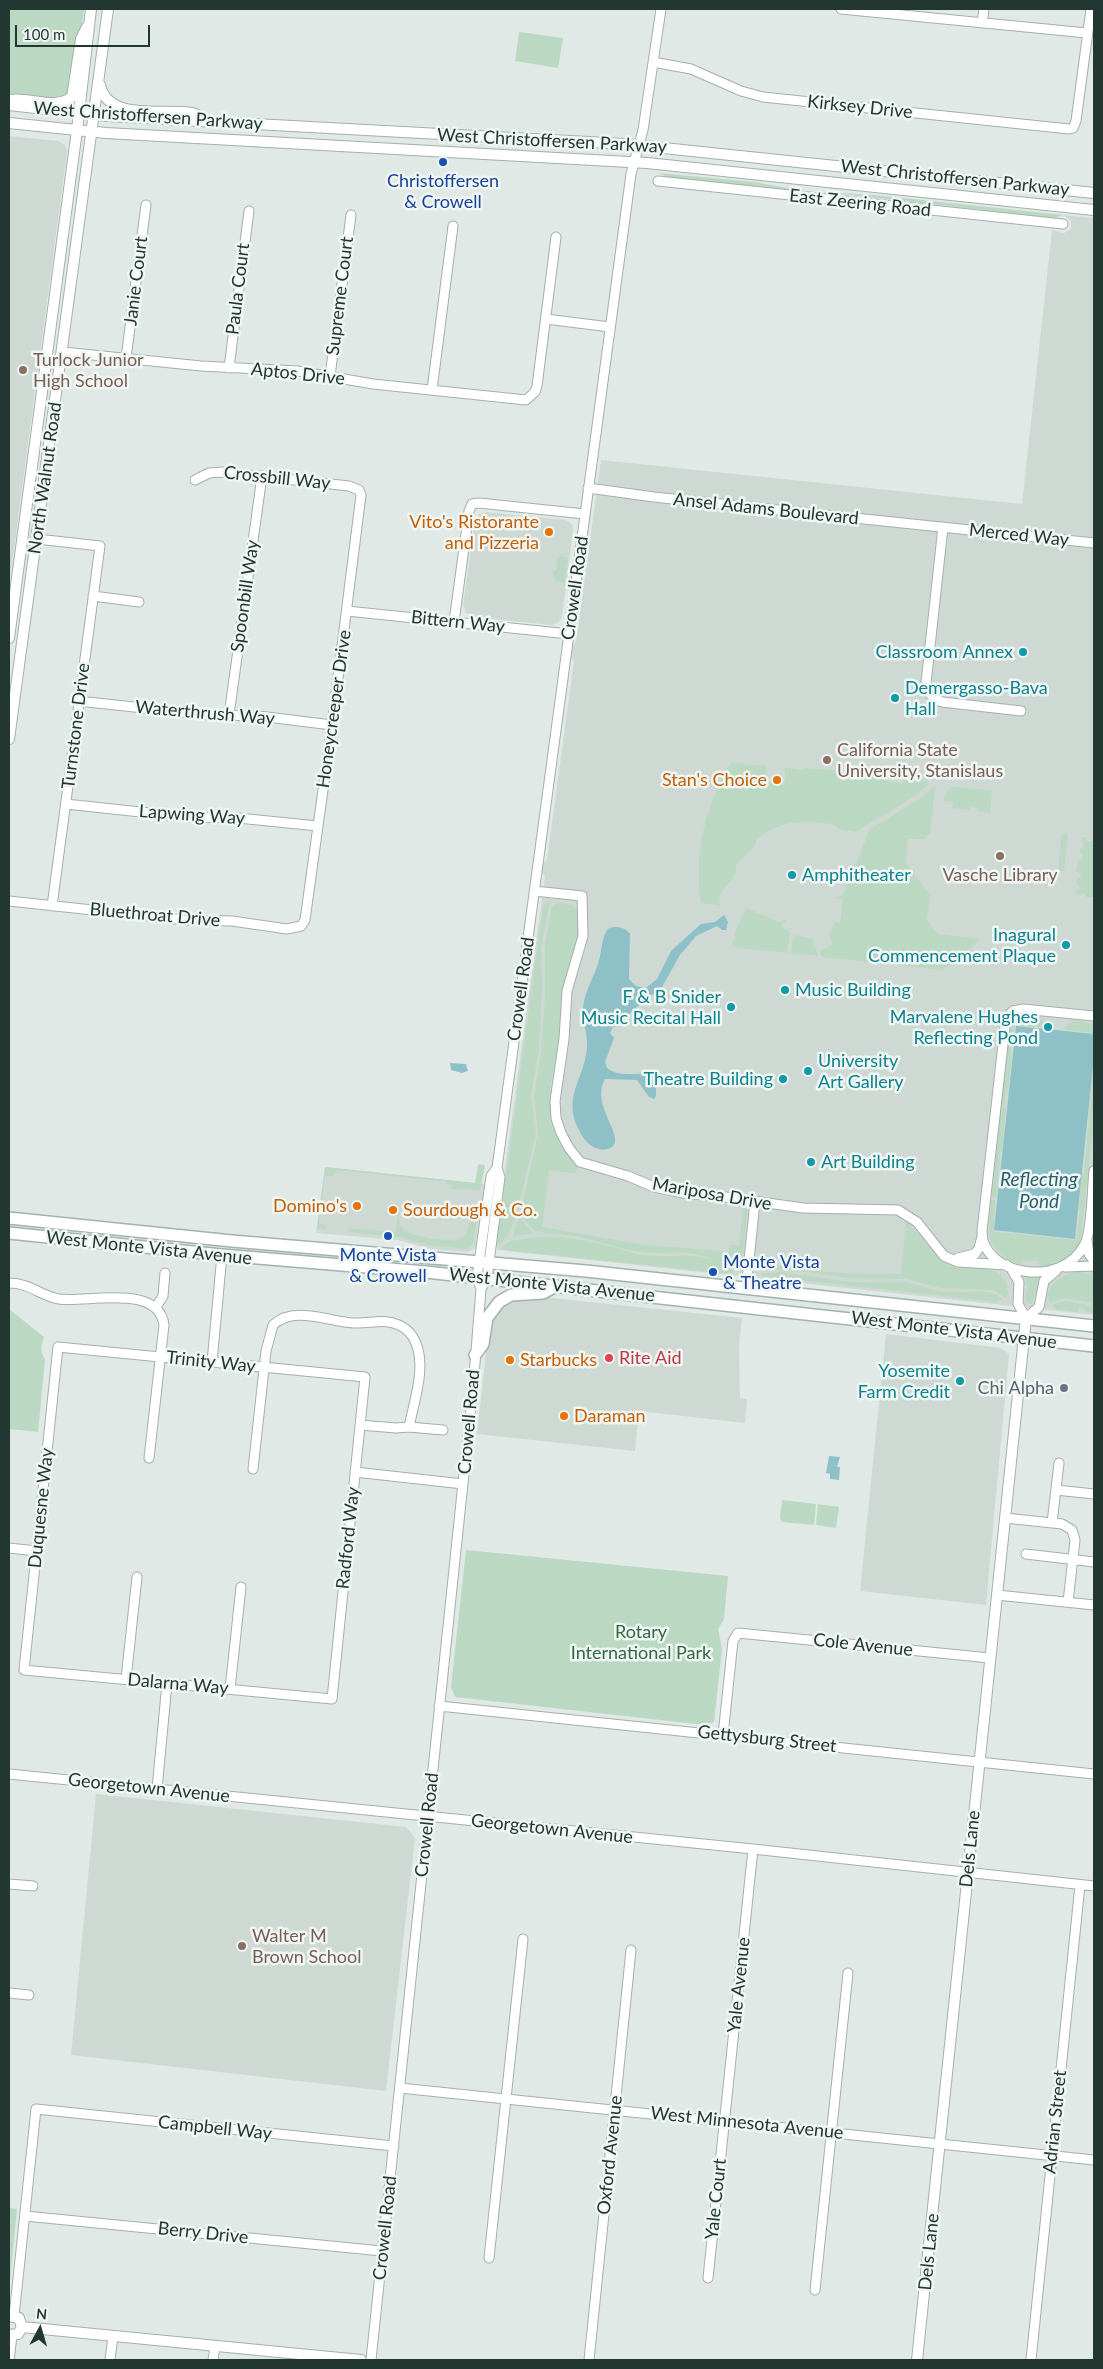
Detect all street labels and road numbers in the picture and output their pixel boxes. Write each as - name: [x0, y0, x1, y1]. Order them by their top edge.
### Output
- street label: Kirksey Drive: [806, 91, 914, 123]
- street label: West Christoffersen Parkway: [33, 97, 263, 135]
- street label: West Christoffersen Parkway: [437, 124, 667, 158]
- street label: West Christoffersen Parkway: [840, 155, 1070, 201]
- street label: East Zeering Road: [788, 185, 932, 221]
- street label: Janie Court: [120, 235, 152, 327]
- street label: Supreme Court: [322, 235, 358, 357]
- street label: Paula Court: [222, 242, 254, 336]
- street label: Aptos Drive: [250, 358, 346, 390]
- street label: North Walnut Road: [24, 401, 66, 555]
- street label: Crossbill Way: [223, 462, 331, 494]
- street label: Ansel Adams Boulevard: [672, 489, 860, 529]
- street label: Merced Way: [968, 519, 1070, 551]
- street label: Crowell Road: [557, 535, 593, 641]
- street label: Spoonbill Way: [226, 538, 264, 654]
- street label: Bittern Way: [410, 606, 506, 638]
- street label: Honeycreeper Drive: [312, 629, 356, 789]
- street label: Turnstone Drive: [58, 662, 94, 790]
- street label: Waterthrush Way: [134, 696, 276, 730]
- street label: Lapwing Way: [138, 801, 246, 829]
- street label: Bluethroat Drive: [89, 899, 221, 931]
- street label: Crowell Road: [503, 936, 539, 1042]
- street label: Mariposa Drive: [651, 1173, 773, 1215]
- street label: West Monte Vista Avenue: [45, 1226, 253, 1270]
- street label: West Monte Vista Avenue: [448, 1263, 656, 1307]
- street label: West Monte Vista Avenue: [850, 1307, 1058, 1353]
- street label: Trinity Way: [165, 1347, 257, 1377]
- street label: Crowell Road: [454, 1369, 484, 1475]
- street label: Duquesne Way: [24, 1447, 58, 1569]
- street label: Radford Way: [332, 1486, 364, 1590]
- street label: Cole Avenue: [812, 1629, 914, 1661]
- street label: Dalarna Way: [127, 1669, 229, 1699]
- street label: Gettysburg Street: [696, 1721, 838, 1757]
- street label: Georgetown Avenue: [67, 1769, 231, 1807]
- street label: Crowell Road: [411, 1772, 443, 1878]
- street label: Dels Lane: [955, 1809, 985, 1889]
- street label: Georgetown Avenue: [470, 1810, 634, 1848]
- street label: Yale Avenue: [723, 1936, 755, 2034]
- street label: Adrian Street: [1039, 2069, 1071, 2175]
- street label: Oxford Avenue: [593, 2094, 627, 2216]
- street label: West Minnesota Avenue: [649, 2102, 845, 2144]
- street label: Campbell Way: [157, 2111, 273, 2145]
- street label: Yale Court: [701, 2157, 731, 2241]
- street label: Crowell Road: [369, 2175, 401, 2281]
- street label: Dels Lane: [914, 2212, 944, 2292]
- street label: Berry Drive: [157, 2218, 249, 2248]

